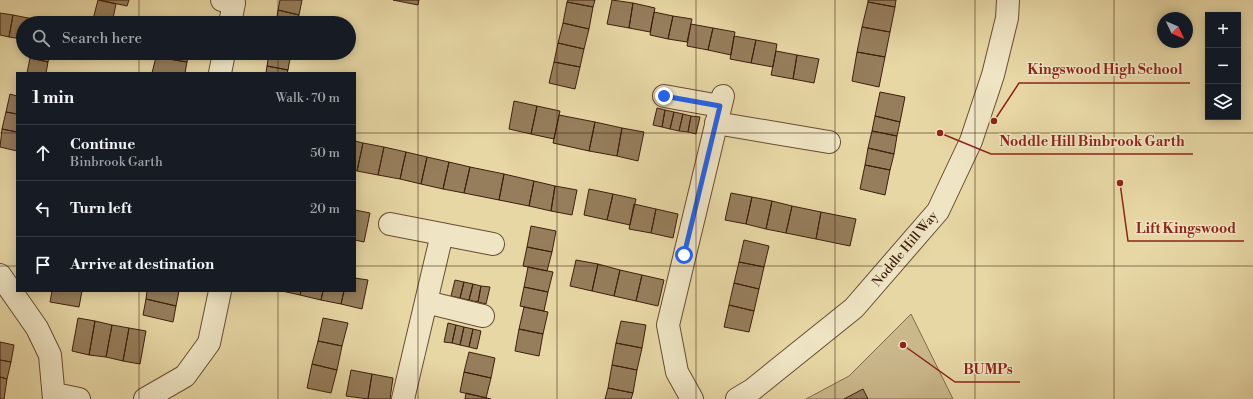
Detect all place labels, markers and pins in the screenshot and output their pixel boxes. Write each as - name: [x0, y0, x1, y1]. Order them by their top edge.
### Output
- callout: Kingswood High School: [1019, 57, 1190, 83]
- callout: Noddle Hill Binbrook Garth: [991, 128, 1193, 154]
- callout: Lift Kingswood: [1128, 215, 1244, 241]
- callout: BUMPs: [955, 356, 1020, 382]

